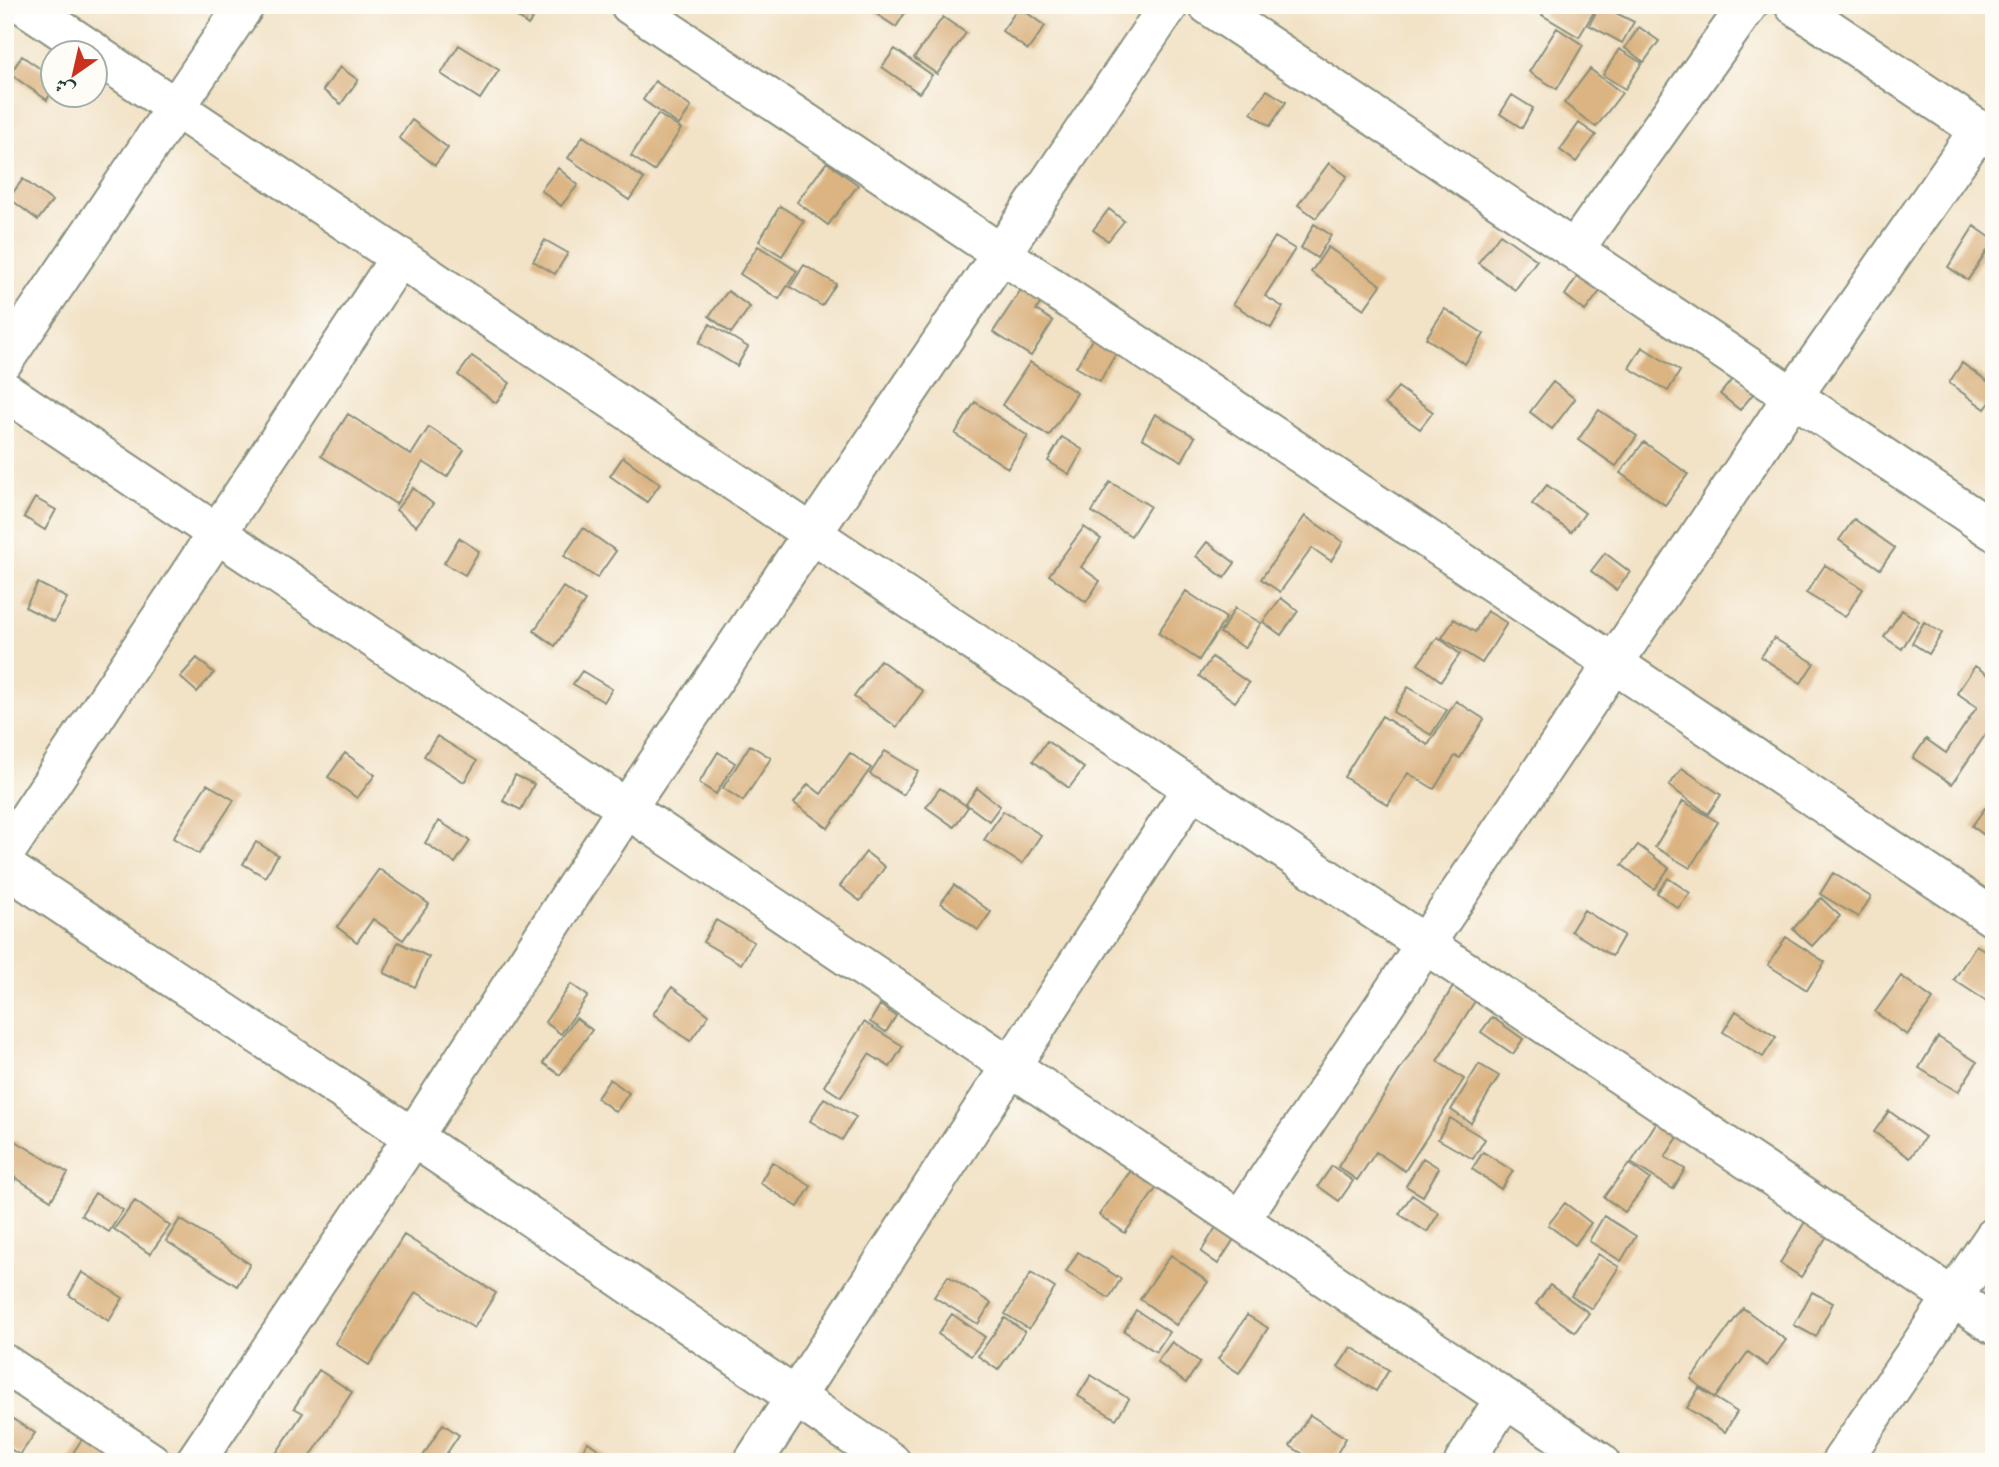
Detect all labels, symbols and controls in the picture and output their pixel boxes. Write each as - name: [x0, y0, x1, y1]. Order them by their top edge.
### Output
- north arrow: [38, 38, 108, 108]
- text: ش: [51, 73, 79, 102]

